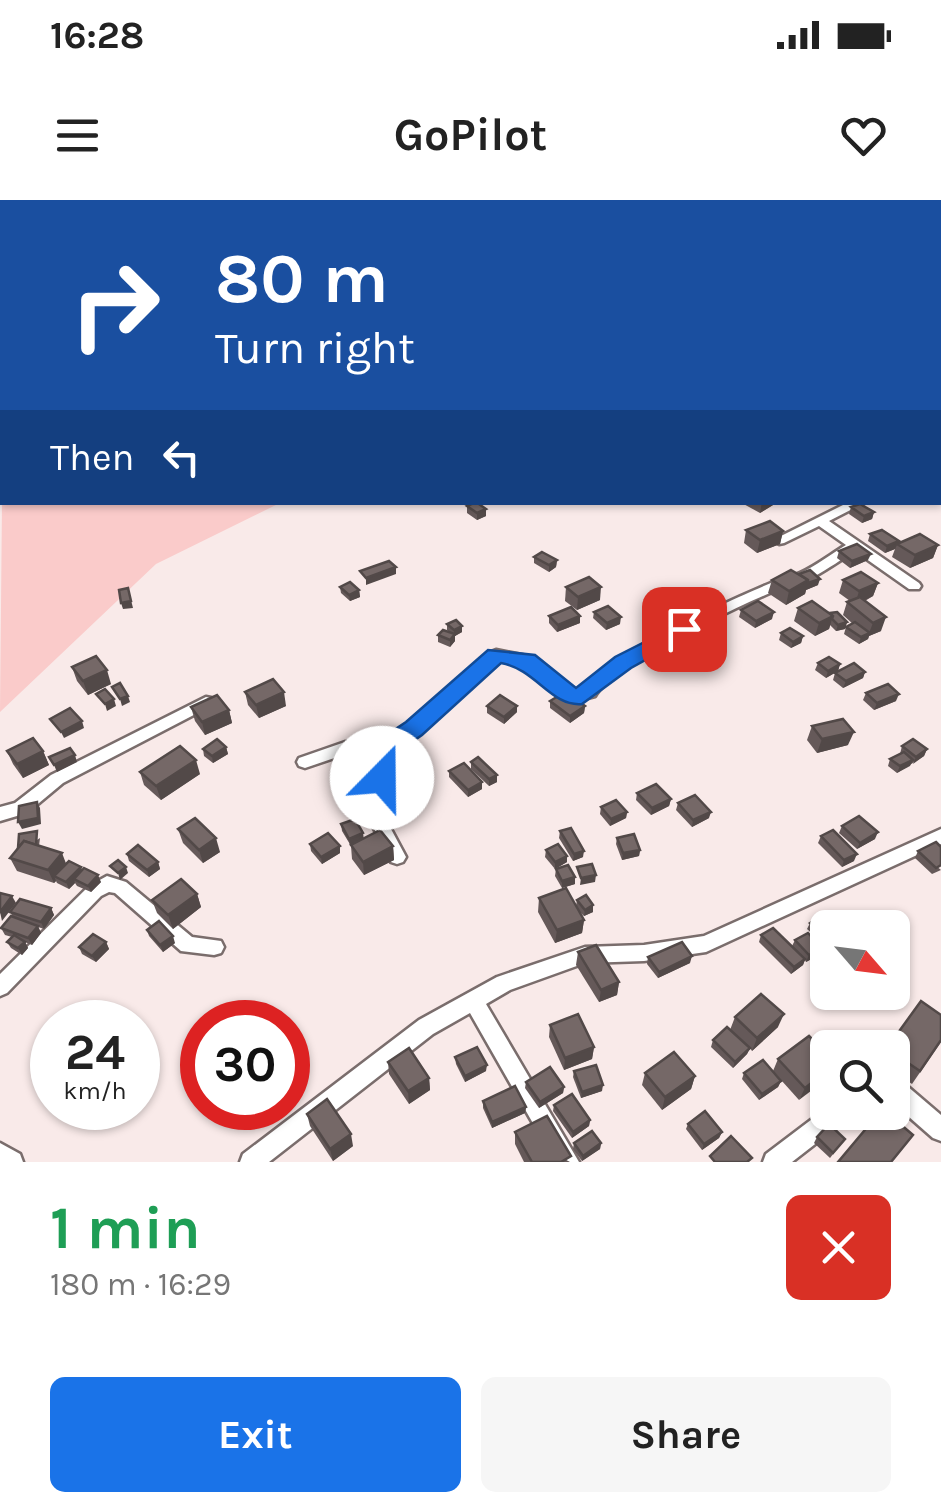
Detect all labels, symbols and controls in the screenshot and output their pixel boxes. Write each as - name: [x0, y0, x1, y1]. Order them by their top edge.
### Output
- text: 16:28: [50, 13, 144, 58]
- icon: menu: [50, 108, 105, 163]
- icon: heart: [836, 108, 891, 163]
- text: GoPilot: [394, 109, 547, 161]
- text: 80 m: [215, 238, 389, 320]
- icon: right: [50, 240, 180, 370]
- text: Turn right: [215, 322, 415, 374]
- icon: left: [154, 430, 209, 485]
- text: Then: [50, 435, 134, 480]
- pin: [642, 587, 727, 672]
- icon: arrive: [657, 602, 712, 657]
- position arrow: [330, 726, 434, 830]
- north arrow: [810, 910, 910, 1010]
- map controls: [810, 910, 910, 1130]
- speed limit sign: 30: [180, 1000, 310, 1130]
- text: 24: [65, 1023, 125, 1082]
- button: search: [810, 1030, 910, 1130]
- text: km/h: [63, 1076, 127, 1105]
- text: 1 min: [50, 1193, 201, 1263]
- button: close: [786, 1195, 891, 1300]
- text: 180 m · 16:29: [50, 1266, 231, 1303]
- button: Exit: [50, 1377, 461, 1492]
- button: Share: [481, 1377, 891, 1492]

